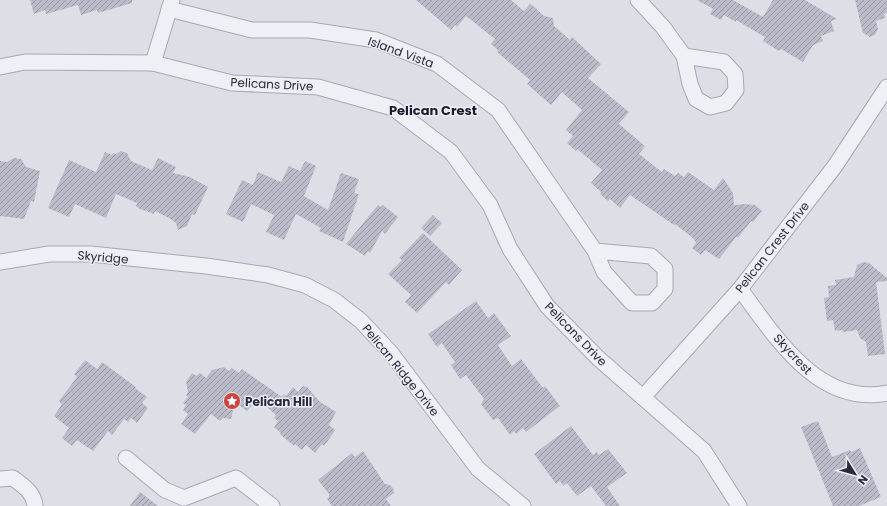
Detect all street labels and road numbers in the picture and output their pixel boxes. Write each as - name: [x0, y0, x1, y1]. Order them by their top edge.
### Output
- street label: Island Vista: [366, 32, 436, 72]
- street label: Pelicans Drive: [230, 73, 314, 95]
- street label: Pelican Crest Drive: [731, 198, 813, 296]
- street label: Skyridge: [77, 246, 129, 268]
- street label: Pelicans Drive: [541, 298, 611, 370]
- street label: Pelican Ridge Drive: [359, 320, 443, 420]
- street label: Skycrest: [770, 330, 816, 378]

